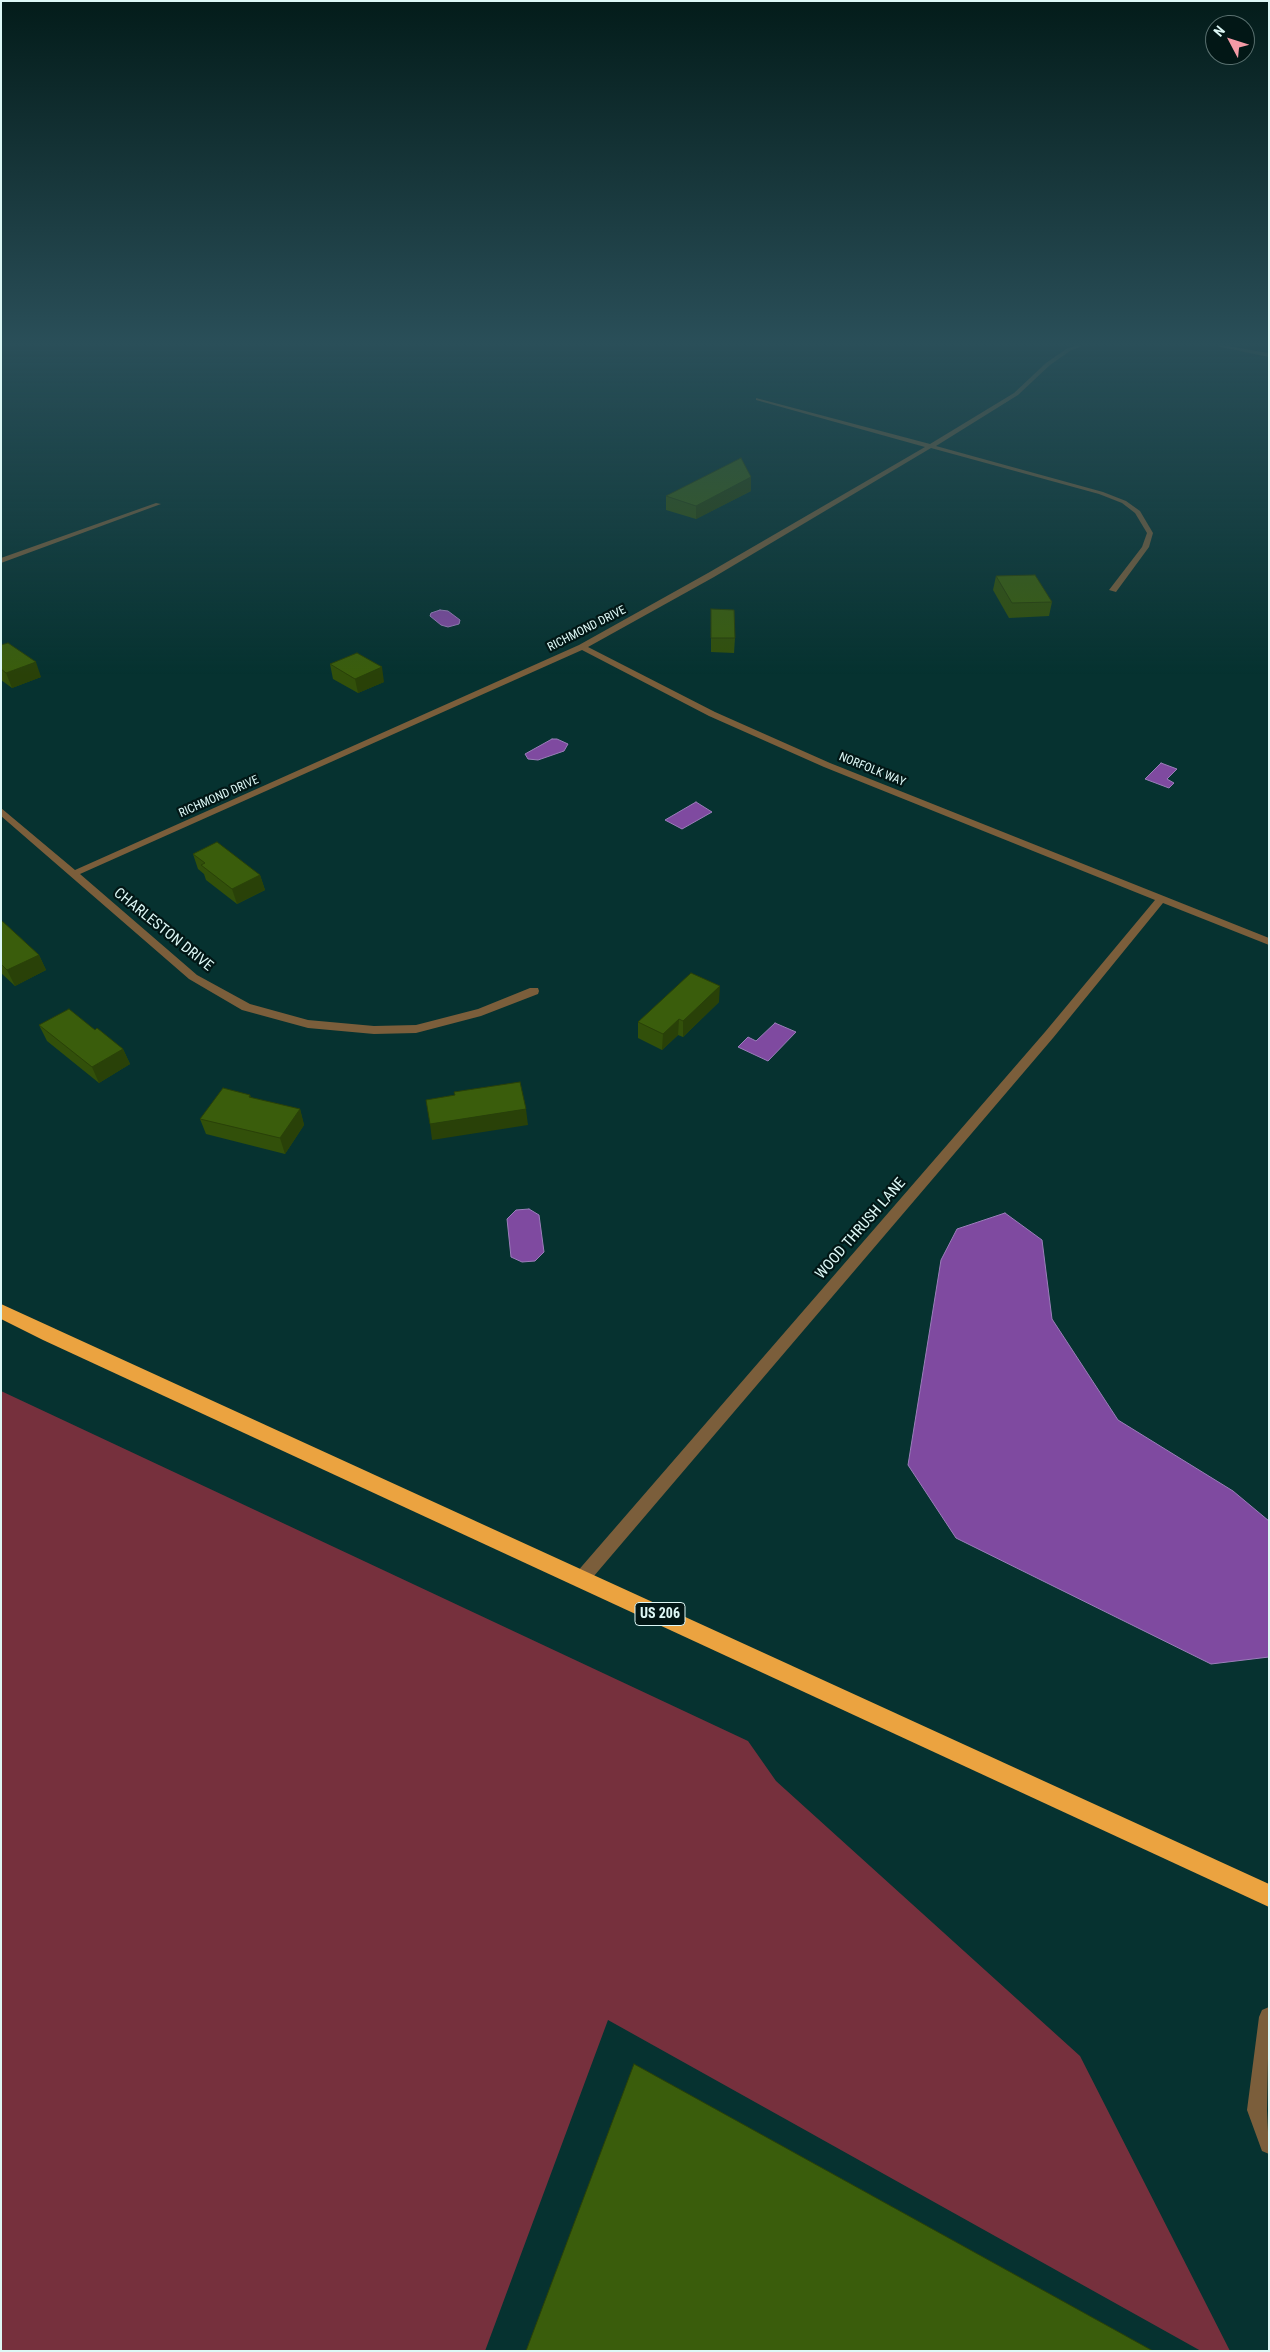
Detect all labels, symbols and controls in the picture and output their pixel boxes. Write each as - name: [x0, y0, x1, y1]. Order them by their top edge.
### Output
- north arrow: [1205, 15, 1255, 65]
- text: N: [1210, 23, 1228, 39]
- street label: RICHMOND DRIVE: [545, 603, 629, 655]
- street label: NORFOLK WAY: [837, 750, 907, 790]
- street label: RICHMOND DRIVE: [177, 773, 261, 821]
- street label: CHARLESTON DRIVE: [110, 884, 216, 976]
- street label: WOOD THRUSH LANE: [812, 1175, 910, 1283]
- road number: US 206: [635, 1602, 685, 1626]

